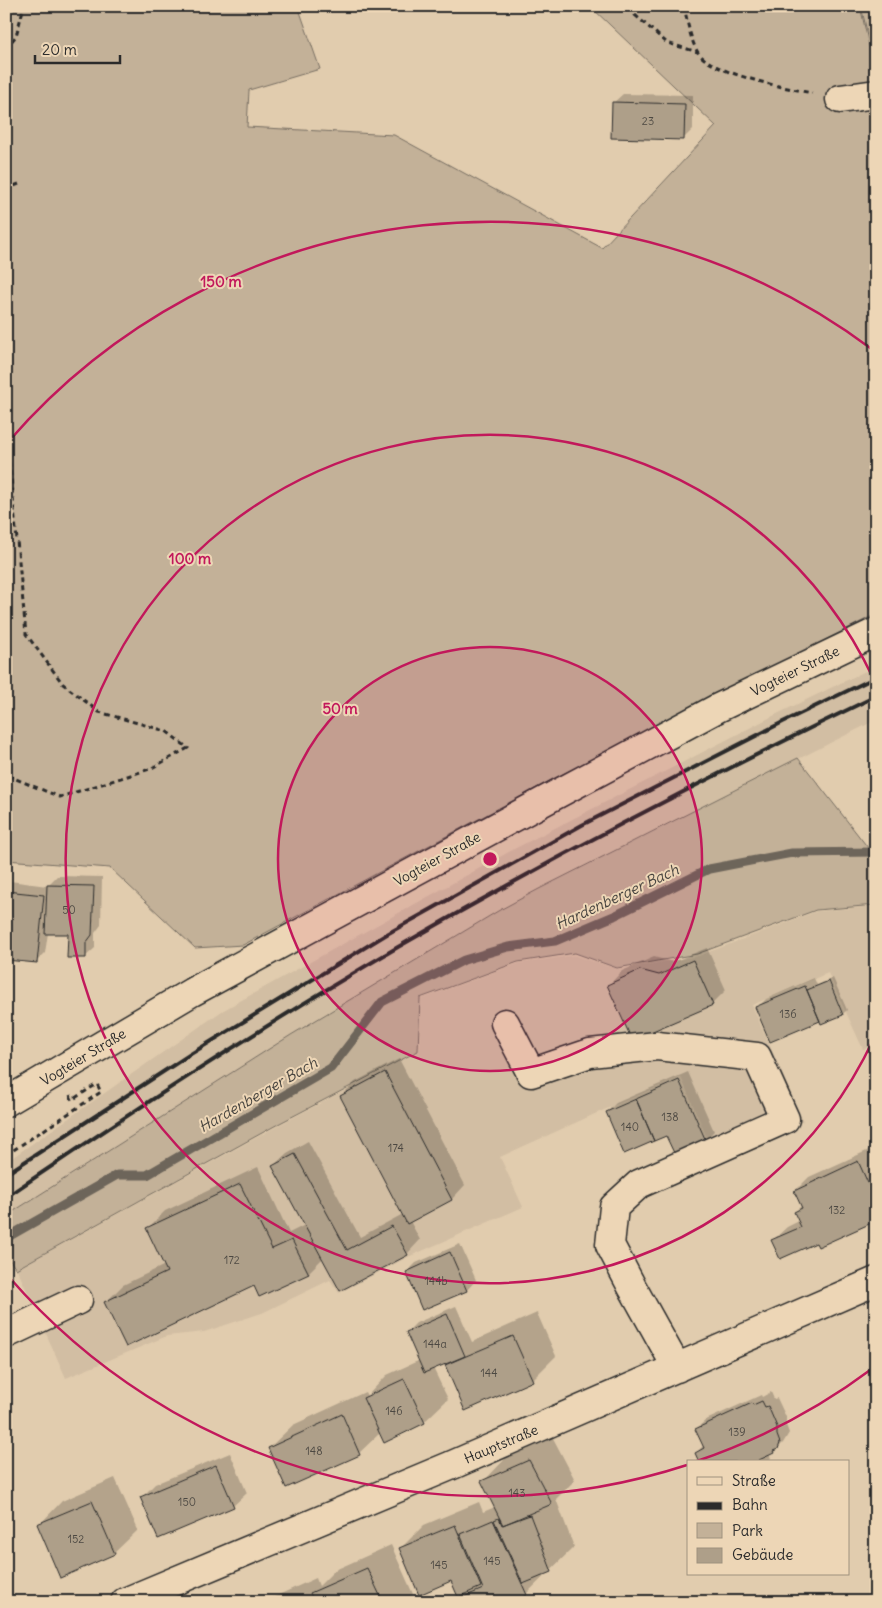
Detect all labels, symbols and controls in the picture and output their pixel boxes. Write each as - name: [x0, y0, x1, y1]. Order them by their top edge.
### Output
- scale bar: [35, 32, 120, 64]
- text: 20 m: [42, 40, 77, 59]
- house number: 23: [642, 114, 654, 128]
- text: 150 m: [200, 272, 242, 291]
- text: 100 m: [169, 549, 211, 568]
- street label: Vogteier Straße: [748, 642, 842, 700]
- text: 50 m: [322, 699, 358, 718]
- street label: Vogteier Straße: [390, 828, 484, 890]
- centre of rings: [481, 850, 499, 868]
- water label: Hardenberger Bach: [552, 860, 682, 933]
- house number: 50: [62, 903, 76, 917]
- house number: 136: [780, 1007, 796, 1021]
- street label: Vogteier Straße: [37, 1024, 129, 1090]
- water label: Hardenberger Bach: [195, 1053, 321, 1136]
- house number: 138: [662, 1110, 678, 1124]
- house number: 140: [621, 1120, 639, 1134]
- house number: 174: [388, 1141, 404, 1155]
- house number: 132: [829, 1203, 845, 1217]
- house number: 172: [224, 1253, 240, 1267]
- house number: 144b: [424, 1274, 448, 1288]
- house number: 144a: [423, 1337, 447, 1351]
- house number: 144: [480, 1366, 498, 1380]
- house number: 146: [385, 1404, 403, 1418]
- street label: Hauptstraße: [461, 1420, 541, 1468]
- house number: 139: [729, 1425, 745, 1439]
- house number: 148: [305, 1444, 323, 1458]
- legend: [687, 1460, 850, 1576]
- text: Straße: [732, 1471, 776, 1490]
- house number: 143: [509, 1486, 525, 1500]
- house number: 150: [178, 1495, 196, 1509]
- text: Bahn: [732, 1495, 768, 1514]
- text: Park: [732, 1521, 763, 1540]
- house number: 152: [68, 1532, 84, 1546]
- text: Gebäude: [732, 1545, 793, 1564]
- house number: 145: [483, 1554, 501, 1568]
- house number: 145: [430, 1558, 448, 1572]

